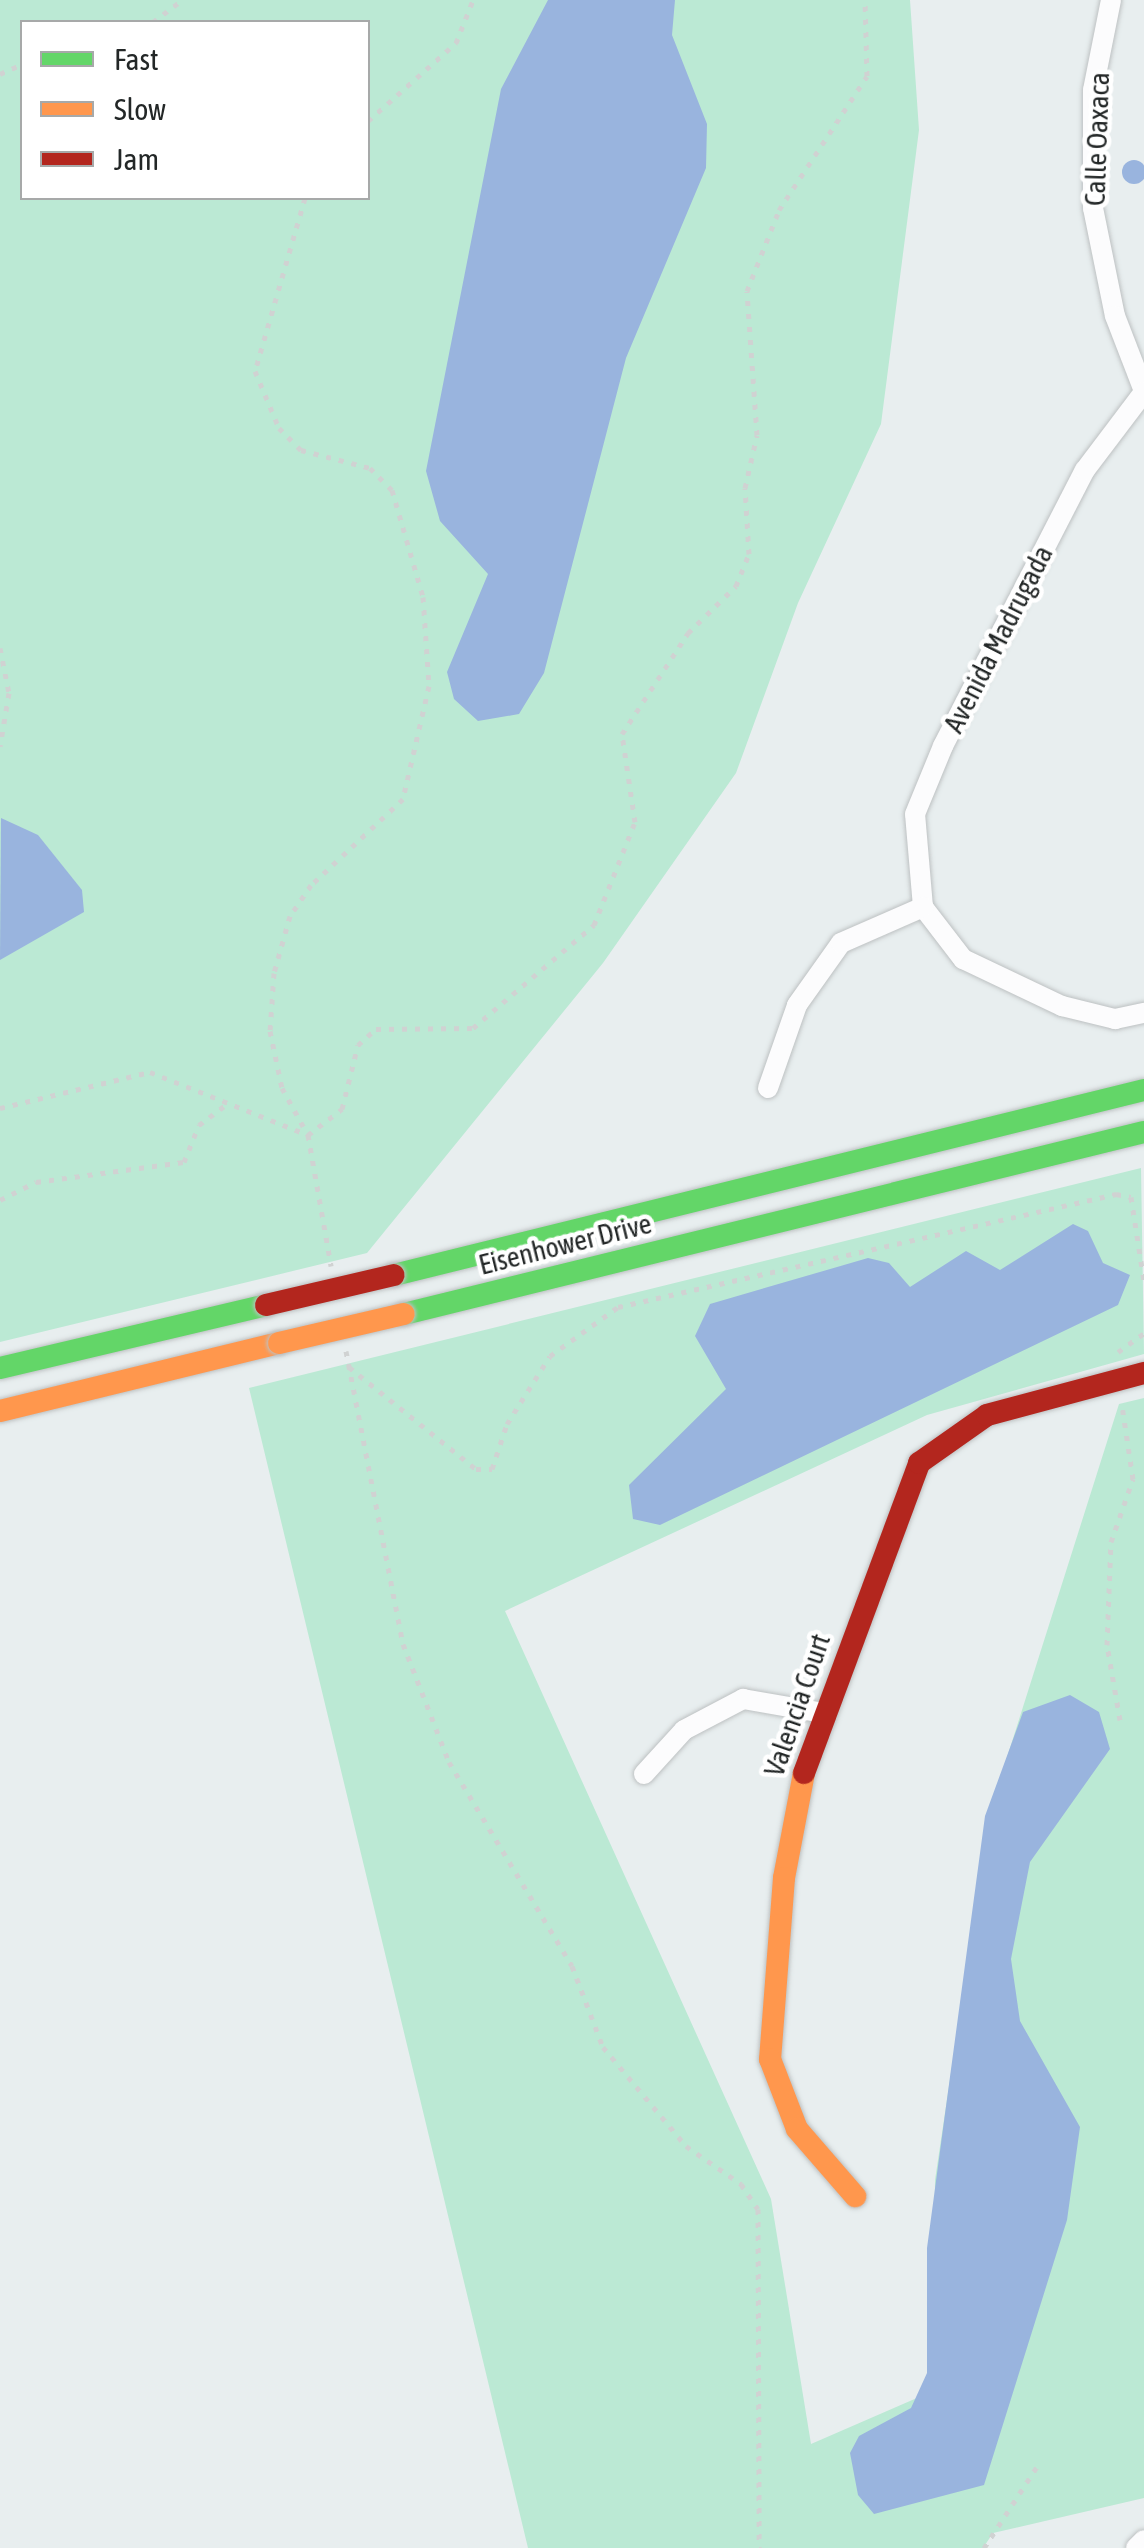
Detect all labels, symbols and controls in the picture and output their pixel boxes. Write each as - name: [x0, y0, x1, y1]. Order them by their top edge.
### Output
- legend: [20, 20, 370, 200]
- text: Fast: [114, 42, 159, 76]
- street label: Calle Oaxaca: [1078, 72, 1116, 206]
- text: Slow: [114, 92, 166, 126]
- text: Jam: [114, 142, 159, 176]
- street label: Avenida Madrugada: [936, 540, 1060, 738]
- street label: Eisenhower Drive: [475, 1206, 655, 1282]
- street label: Valencia Court: [757, 1629, 837, 1781]

